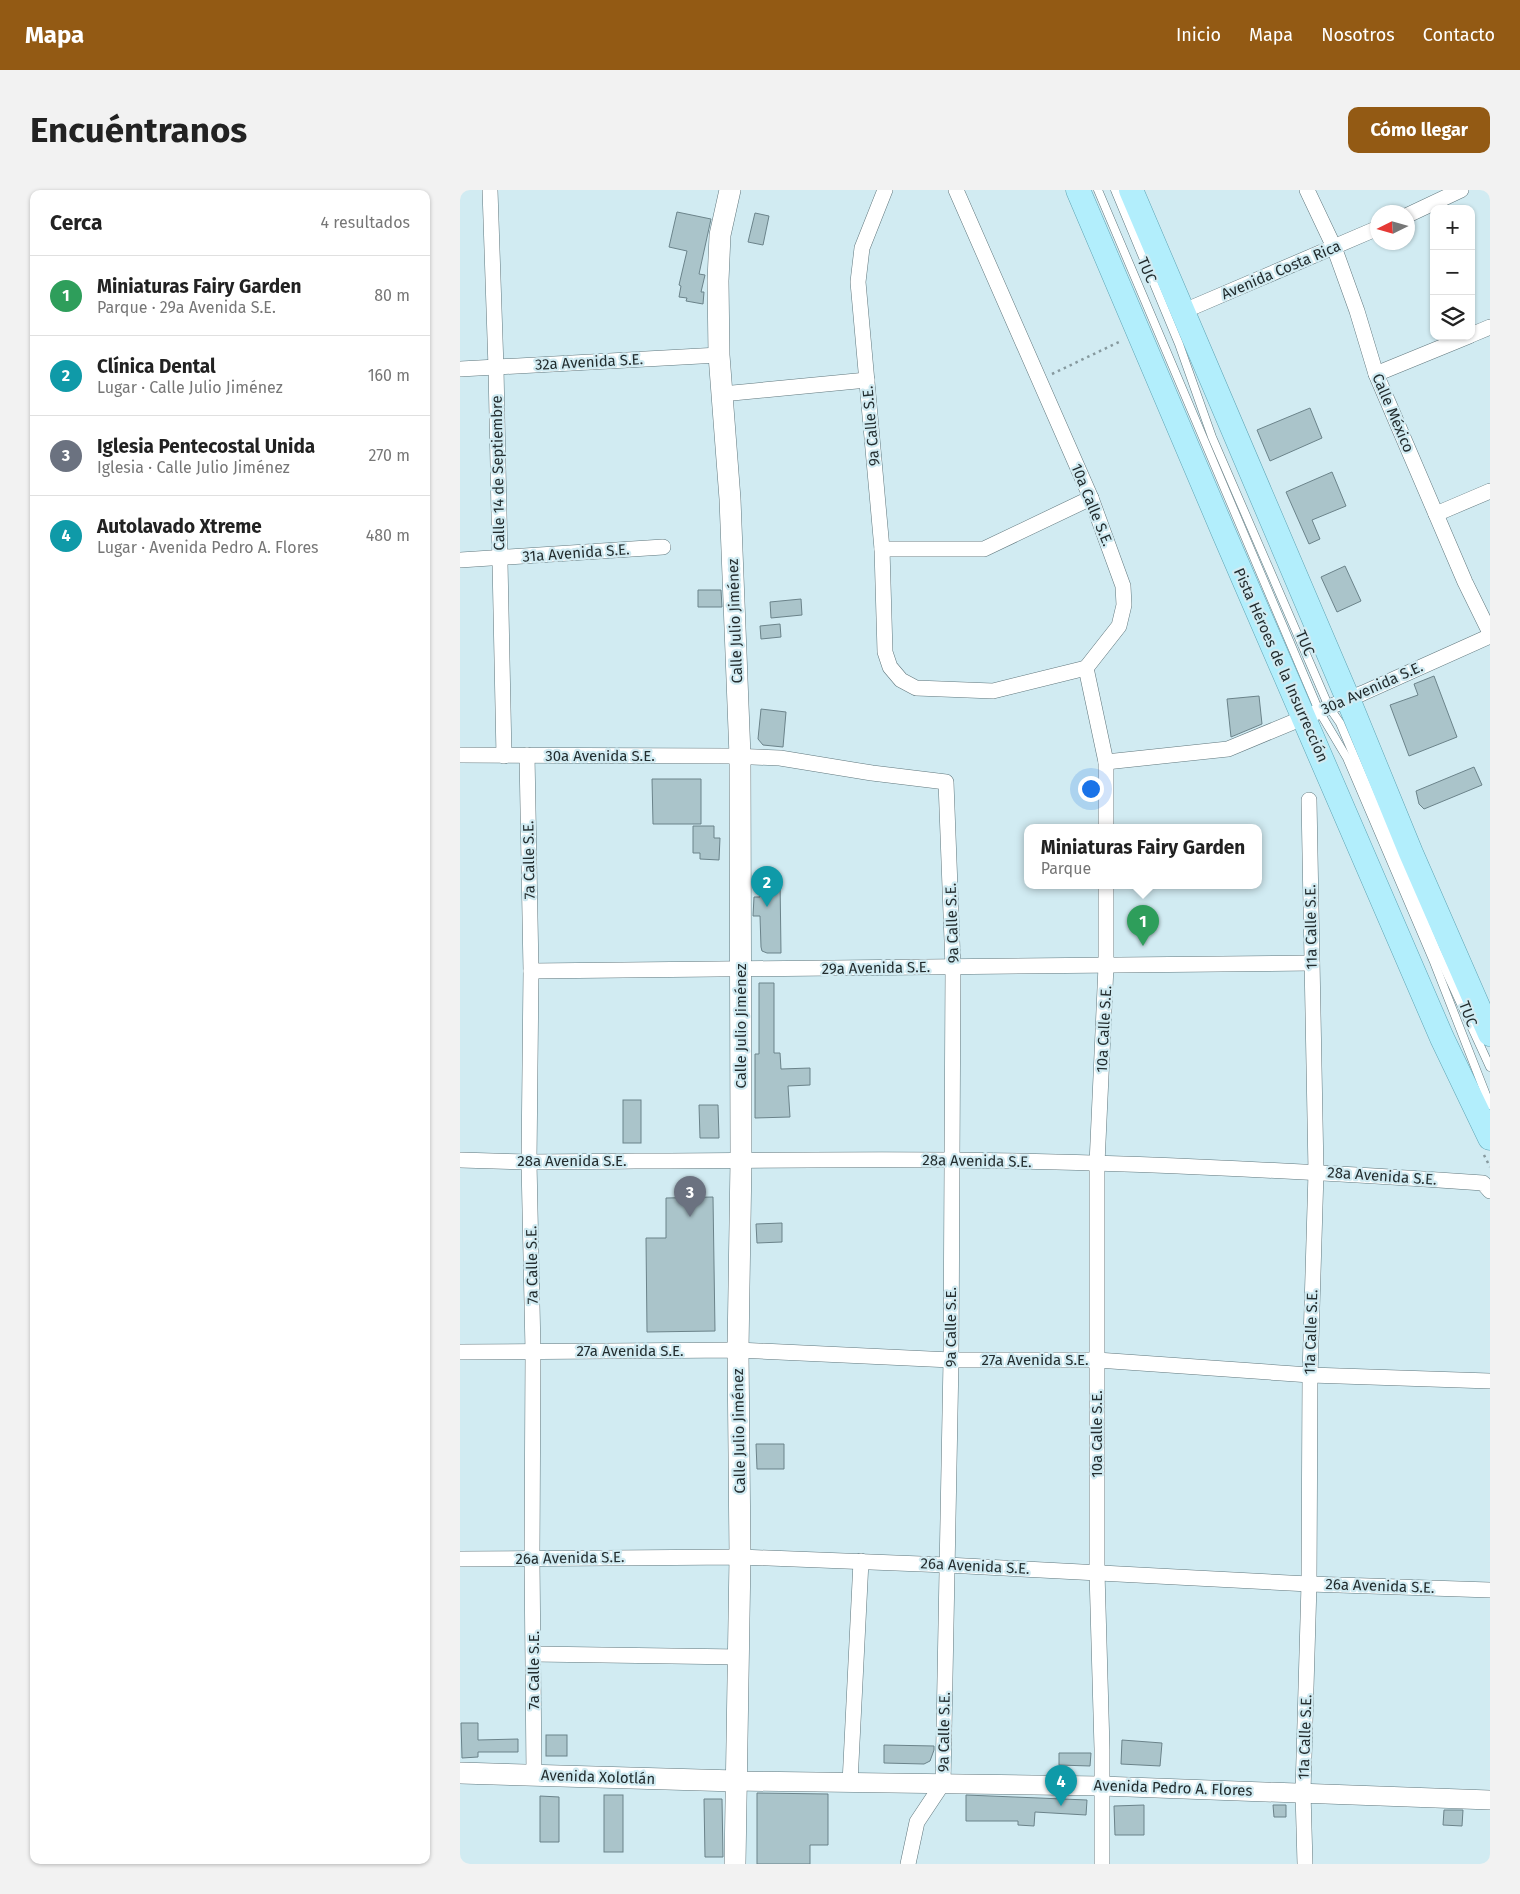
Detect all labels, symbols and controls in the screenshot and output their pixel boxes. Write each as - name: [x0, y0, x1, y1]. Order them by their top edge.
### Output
- text: Mapa: [25, 21, 84, 49]
- text: Inicio: [1176, 24, 1221, 46]
- text: Mapa: [1249, 24, 1293, 46]
- text: Nosotros: [1321, 24, 1395, 46]
- text: Contacto: [1423, 24, 1495, 46]
- button: Cómo llegar: [1348, 107, 1490, 153]
- text: Encuéntranos: [30, 109, 247, 151]
- north arrow: [1370, 205, 1415, 250]
- map controls: [1430, 205, 1475, 340]
- button: +: [1430, 205, 1475, 250]
- text: Cerca: [50, 210, 102, 236]
- text: 4 resultados: [321, 213, 410, 232]
- street label: Avenida Costa Rica: [1219, 237, 1343, 303]
- button: −: [1430, 250, 1475, 295]
- street label: TUC: [1134, 254, 1161, 286]
- text: Miniaturas Fairy Garden: [97, 275, 302, 298]
- text: 1: [62, 286, 70, 305]
- text: 80 m: [374, 286, 410, 305]
- button: layers: [1430, 295, 1475, 340]
- text: Parque · 29a Avenida S.E.: [97, 298, 276, 317]
- street label: 32a Avenida S.E.: [534, 350, 644, 374]
- text: Clínica Dental: [97, 355, 216, 378]
- text: 2: [62, 366, 70, 385]
- text: 160 m: [368, 366, 410, 385]
- street label: Calle México: [1368, 371, 1418, 455]
- text: Lugar · Calle Julio Jiménez: [97, 378, 283, 397]
- street label: 9a Calle S.E.: [859, 385, 883, 467]
- street label: Calle 14 de Septiembre: [488, 395, 508, 551]
- text: Iglesia Pentecostal Unida: [97, 435, 315, 458]
- text: 3: [62, 446, 70, 465]
- text: 270 m: [368, 446, 410, 465]
- text: Iglesia · Calle Julio Jiménez: [97, 458, 290, 477]
- street label: 10a Calle S.E.: [1067, 461, 1117, 549]
- text: Autolavado Xtreme: [97, 515, 262, 538]
- text: 4: [61, 526, 71, 545]
- text: 480 m: [366, 526, 410, 545]
- text: Lugar · Avenida Pedro A. Flores: [97, 538, 319, 557]
- street label: 31a Avenida S.E.: [522, 540, 630, 566]
- street label: Calle Julio Jiménez: [724, 558, 746, 684]
- street label: Pista Héroes de la Insurrección: [1230, 565, 1332, 765]
- street label: TUC: [1292, 627, 1319, 659]
- street label: 30a Avenida S.E.: [1318, 657, 1426, 719]
- street label: 30a Avenida S.E.: [545, 747, 655, 765]
- your location: [1078, 776, 1104, 802]
- street label: 7a Calle S.E.: [519, 820, 539, 900]
- popup: [1024, 824, 1262, 889]
- text: Miniaturas Fairy Garden: [1041, 836, 1245, 859]
- text: Parque: [1041, 859, 1091, 878]
- pin: 2: [751, 866, 783, 907]
- street label: 9a Calle S.E.: [942, 883, 962, 963]
- street label: 11a Calle S.E.: [1301, 884, 1321, 970]
- pin: 1: [1127, 905, 1159, 946]
- street label: 29a Avenida S.E.: [821, 958, 931, 978]
- street label: Calle Julio Jiménez: [732, 963, 750, 1089]
- street label: 10a Calle S.E.: [1093, 985, 1115, 1073]
- street label: TUC: [1455, 999, 1481, 1030]
- street label: 28a Avenida S.E.: [922, 1151, 1032, 1171]
- street label: 28a Avenida S.E.: [517, 1152, 627, 1170]
- street label: 28a Avenida S.E.: [1327, 1163, 1437, 1189]
- pin: 3: [674, 1176, 706, 1217]
- street label: 7a Calle S.E.: [522, 1225, 542, 1305]
- street label: 9a Calle S.E.: [942, 1287, 960, 1367]
- street label: 11a Calle S.E.: [1301, 1289, 1321, 1375]
- street label: 27a Avenida S.E.: [576, 1342, 684, 1360]
- street label: 27a Avenida S.E.: [981, 1351, 1089, 1369]
- street label: Calle Julio Jiménez: [729, 1368, 749, 1494]
- street label: 10a Calle S.E.: [1088, 1390, 1106, 1478]
- street label: 26a Avenida S.E.: [515, 1548, 625, 1568]
- street label: 26a Avenida S.E.: [920, 1554, 1030, 1578]
- street label: 26a Avenida S.E.: [1325, 1575, 1435, 1597]
- street label: 7a Calle S.E.: [525, 1631, 543, 1709]
- street label: 9a Calle S.E.: [934, 1692, 954, 1772]
- street label: 11a Calle S.E.: [1295, 1694, 1315, 1780]
- pin: 4: [1045, 1765, 1077, 1806]
- street label: Avenida Xolotlán: [540, 1766, 656, 1788]
- street label: Avenida Pedro A. Flores: [1093, 1776, 1253, 1800]

